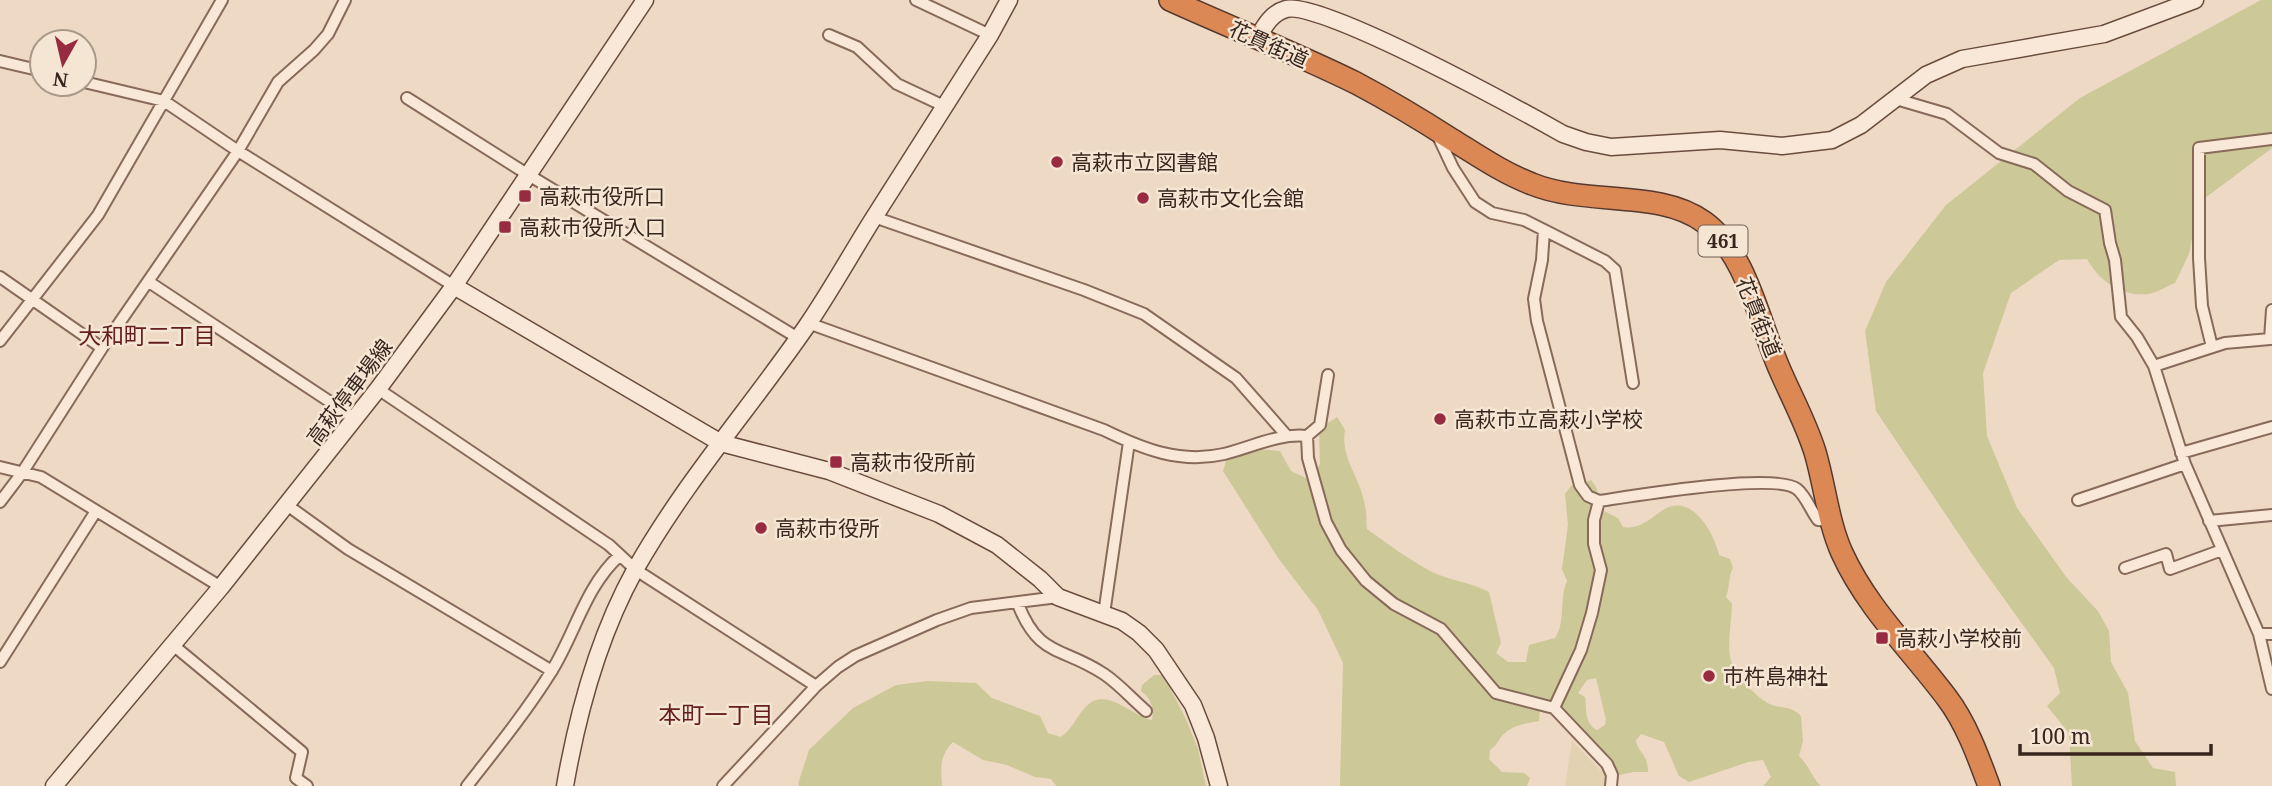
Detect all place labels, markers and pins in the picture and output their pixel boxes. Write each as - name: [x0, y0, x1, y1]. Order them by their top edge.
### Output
- place label: 高萩市立図書館: [1071, 148, 1218, 176]
- marker: 高萩市立図書館: [1049, 154, 1065, 170]
- place label: 高萩市役所口: [539, 182, 665, 210]
- place label: 高萩市文化会館: [1157, 184, 1304, 212]
- marker: 高萩市役所口: [517, 188, 533, 204]
- marker: 高萩市文化会館: [1135, 190, 1151, 206]
- place label: 高萩市役所入口: [519, 213, 666, 241]
- marker: 高萩市役所入口: [497, 219, 513, 235]
- place label: 高萩市立高萩小学校: [1454, 405, 1643, 433]
- marker: 高萩市立高萩小学校: [1432, 411, 1448, 427]
- place label: 高萩市役所前: [850, 448, 976, 476]
- marker: 高萩市役所前: [828, 454, 844, 470]
- place label: 高萩市役所: [775, 514, 880, 542]
- marker: 高萩市役所: [753, 520, 769, 536]
- place label: 高萩小学校前: [1896, 624, 2022, 652]
- marker: 高萩小学校前: [1874, 630, 1890, 646]
- place label: 市杵島神社: [1723, 662, 1828, 690]
- marker: 市杵島神社: [1701, 668, 1717, 684]

